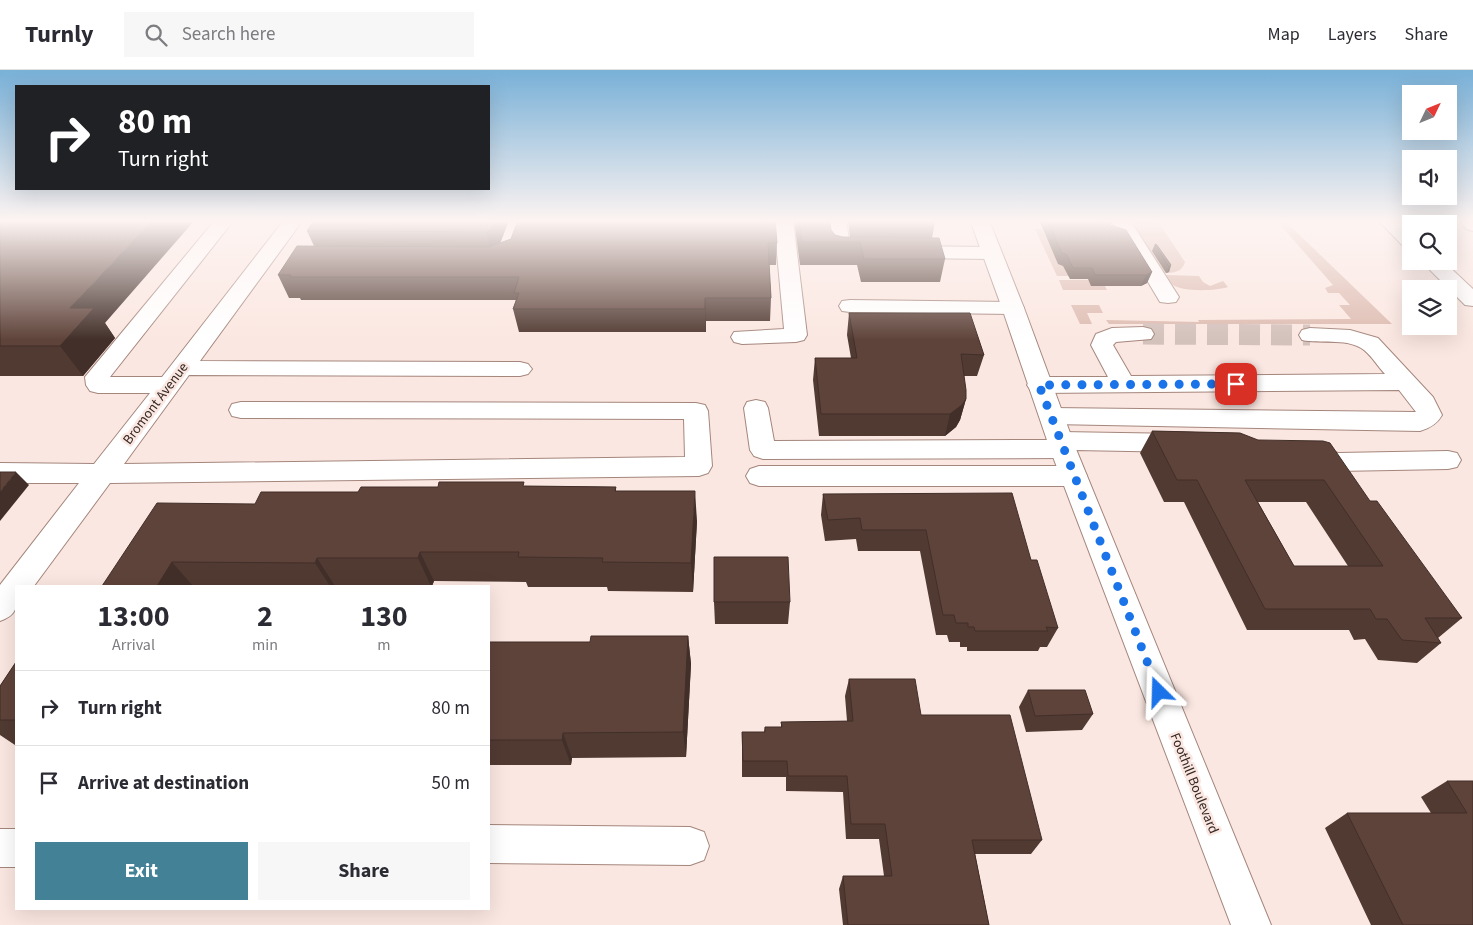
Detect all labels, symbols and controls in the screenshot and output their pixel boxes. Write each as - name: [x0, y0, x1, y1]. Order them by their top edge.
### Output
- search box: [124, 12, 474, 57]
- text: Turnly: [25, 17, 94, 52]
- icon: search: [142, 21, 170, 49]
- text: Search here: [182, 21, 275, 48]
- text: Map: [1268, 22, 1300, 47]
- text: Layers: [1328, 22, 1377, 47]
- text: Share: [1405, 22, 1448, 47]
- north arrow: [1402, 85, 1458, 140]
- map controls: [1402, 85, 1457, 335]
- text: 80 m: [118, 97, 192, 147]
- icon: right: [35, 105, 100, 170]
- text: Turn right: [118, 143, 208, 175]
- button: sound: [1402, 150, 1457, 205]
- button: search: [1402, 215, 1457, 270]
- button: layers: [1402, 280, 1457, 335]
- street label: Bromont Avenue: [118, 358, 193, 449]
- pin: [1215, 363, 1257, 405]
- icon: arrive: [1222, 370, 1250, 398]
- text: 13:00: [97, 595, 170, 638]
- text: 2: [257, 595, 273, 638]
- text: 130: [360, 595, 408, 638]
- text: Arrival: [112, 634, 155, 656]
- text: min: [252, 634, 278, 656]
- text: m: [377, 634, 391, 656]
- position arrow: [1132, 665, 1184, 717]
- icon: right: [35, 694, 63, 722]
- text: Turn right: [78, 695, 162, 722]
- text: 80 m: [432, 695, 470, 722]
- street label: Foothill Boulevard: [1165, 730, 1223, 837]
- icon: arrive: [35, 769, 63, 797]
- text: Arrive at destination: [78, 770, 249, 797]
- text: 50 m: [432, 770, 470, 797]
- button: Exit: [35, 842, 248, 900]
- button: Share: [258, 842, 470, 900]

